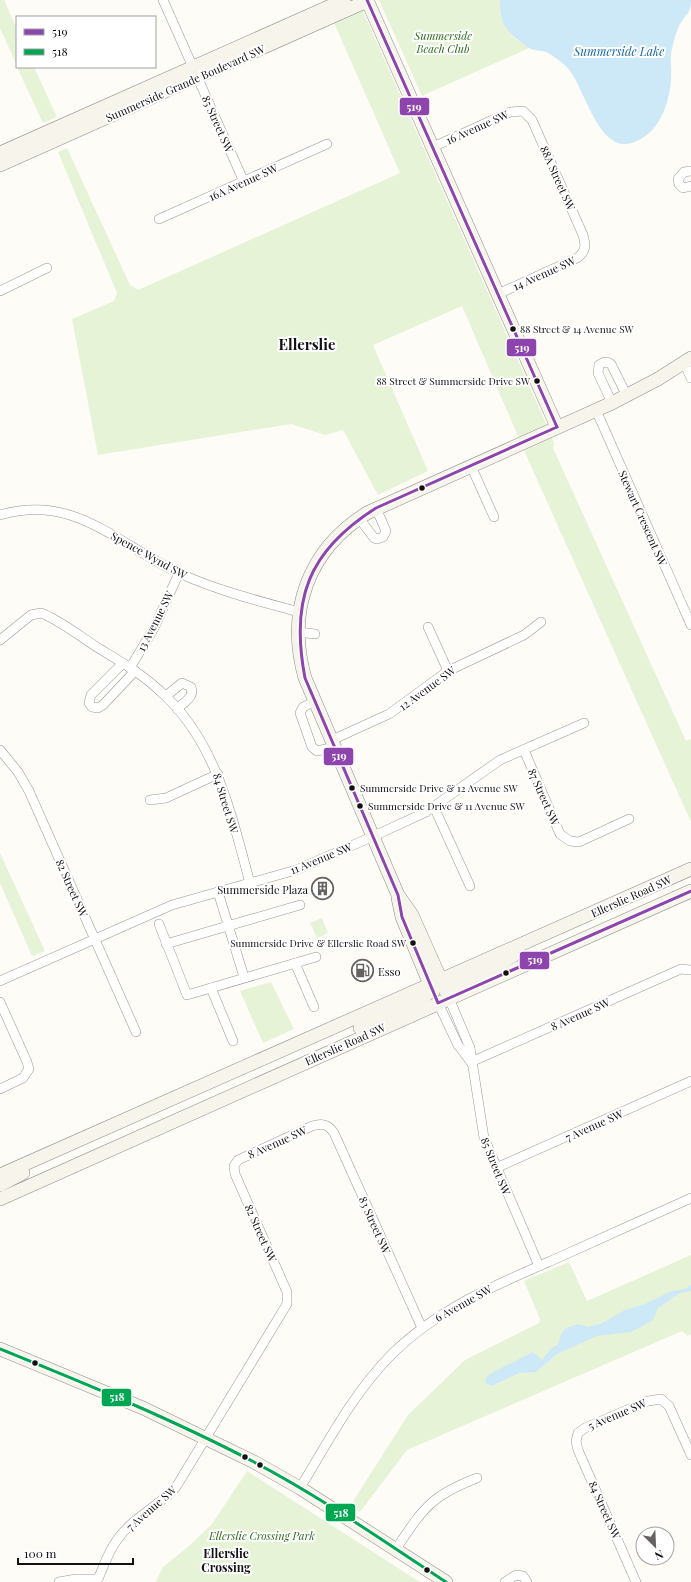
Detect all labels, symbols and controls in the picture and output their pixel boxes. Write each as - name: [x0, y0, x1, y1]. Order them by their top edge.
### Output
- legend: [16, 16, 156, 68]
- text: 519: [52, 23, 68, 39]
- park label: Summerside Beach Club: [413, 28, 472, 56]
- street label: Summerside Grande Boulevard SW: [103, 41, 267, 125]
- text: 518: [52, 43, 68, 59]
- water label: Summerside Lake: [573, 43, 664, 59]
- street label: 85 Street SW: [199, 93, 237, 155]
- line badge: 519: [399, 97, 430, 116]
- text: 519: [406, 99, 422, 114]
- street label: 16 Avenue SW: [443, 106, 511, 147]
- street label: 88A Street SW: [537, 143, 579, 213]
- street label: 16A Avenue SW: [206, 160, 280, 204]
- street label: 14 Avenue SW: [510, 253, 578, 293]
- place label: 88 Street & 14 Avenue SW: [520, 322, 635, 336]
- marker: 88 Street & 14 Avenue SW: [508, 324, 518, 334]
- district label: Ellerslie: [278, 334, 336, 354]
- line badge: 519: [506, 338, 537, 357]
- text: 519: [514, 340, 530, 355]
- place label: 88 Street & Summerside Drive SW: [376, 374, 531, 388]
- marker: 88 Street & Summerside Drive SW: [532, 376, 542, 386]
- street label: Stewart Crescent SW: [615, 468, 671, 568]
- unlabelled marker: [417, 483, 427, 493]
- street label: Spence Wynd SW: [108, 528, 190, 582]
- street label: 13 Avenue SW: [133, 588, 177, 654]
- street label: 12 Avenue SW: [396, 662, 458, 714]
- line badge: 519: [323, 747, 354, 766]
- text: 519: [331, 748, 347, 763]
- street label: 87 Street SW: [525, 766, 563, 828]
- street label: 84 Street SW: [210, 771, 242, 835]
- place label: Summerside Drive & 12 Avenue SW: [360, 781, 519, 795]
- marker: Summerside Drive & 12 Avenue SW: [347, 783, 357, 793]
- place label: Summerside Drive & 11 Avenue SW: [368, 799, 525, 813]
- marker: Summerside Drive & 11 Avenue SW: [355, 801, 365, 811]
- street label: 11 Avenue SW: [288, 839, 354, 877]
- street label: 82 Street SW: [53, 857, 91, 919]
- street label: Ellerslie Road SW: [588, 872, 674, 920]
- building icon: Summerside Plaza: [310, 876, 336, 902]
- place label: Summerside Plaza: [217, 882, 309, 897]
- place label: Summerside Drive & Ellerslie Road SW: [230, 936, 407, 950]
- marker: Summerside Drive & Ellerslie Road SW: [408, 938, 418, 948]
- line badge: 519: [519, 951, 550, 970]
- text: 519: [527, 952, 543, 967]
- fuel station icon: Esso: [349, 958, 375, 984]
- place label: Esso: [378, 964, 401, 979]
- unlabelled marker: [501, 968, 511, 978]
- street label: 8 Avenue SW: [548, 994, 612, 1034]
- street label: Ellerslie Road SW: [302, 1020, 388, 1068]
- street label: 7 Avenue SW: [563, 1106, 625, 1144]
- street label: 8 Avenue SW: [245, 1122, 309, 1162]
- street label: 85 Street SW: [478, 1135, 514, 1197]
- street label: 83 Street SW: [356, 1194, 394, 1256]
- street label: 82 Street SW: [242, 1202, 280, 1264]
- street label: 6 Avenue SW: [432, 1281, 494, 1325]
- unlabelled marker: [30, 1358, 40, 1368]
- line badge: 518: [101, 1388, 132, 1407]
- text: 518: [109, 1389, 125, 1404]
- street label: 5 Avenue SW: [586, 1395, 648, 1433]
- unlabelled marker: [240, 1452, 250, 1462]
- unlabelled marker: [255, 1460, 265, 1470]
- street label: 84 Street SW: [586, 1479, 624, 1541]
- street label: 7 Avenue SW: [123, 1482, 179, 1534]
- line badge: 518: [325, 1503, 356, 1522]
- text: 518: [333, 1505, 349, 1520]
- north arrow: [635, 1526, 675, 1566]
- park label: Ellerslie Crossing Park: [208, 1528, 315, 1543]
- scale bar: [18, 1540, 133, 1566]
- text: 100 m: [24, 1545, 57, 1561]
- district label: Ellerslie Crossing: [201, 1545, 251, 1575]
- text: N: [653, 1547, 666, 1564]
- unlabelled marker: [422, 1565, 432, 1575]

